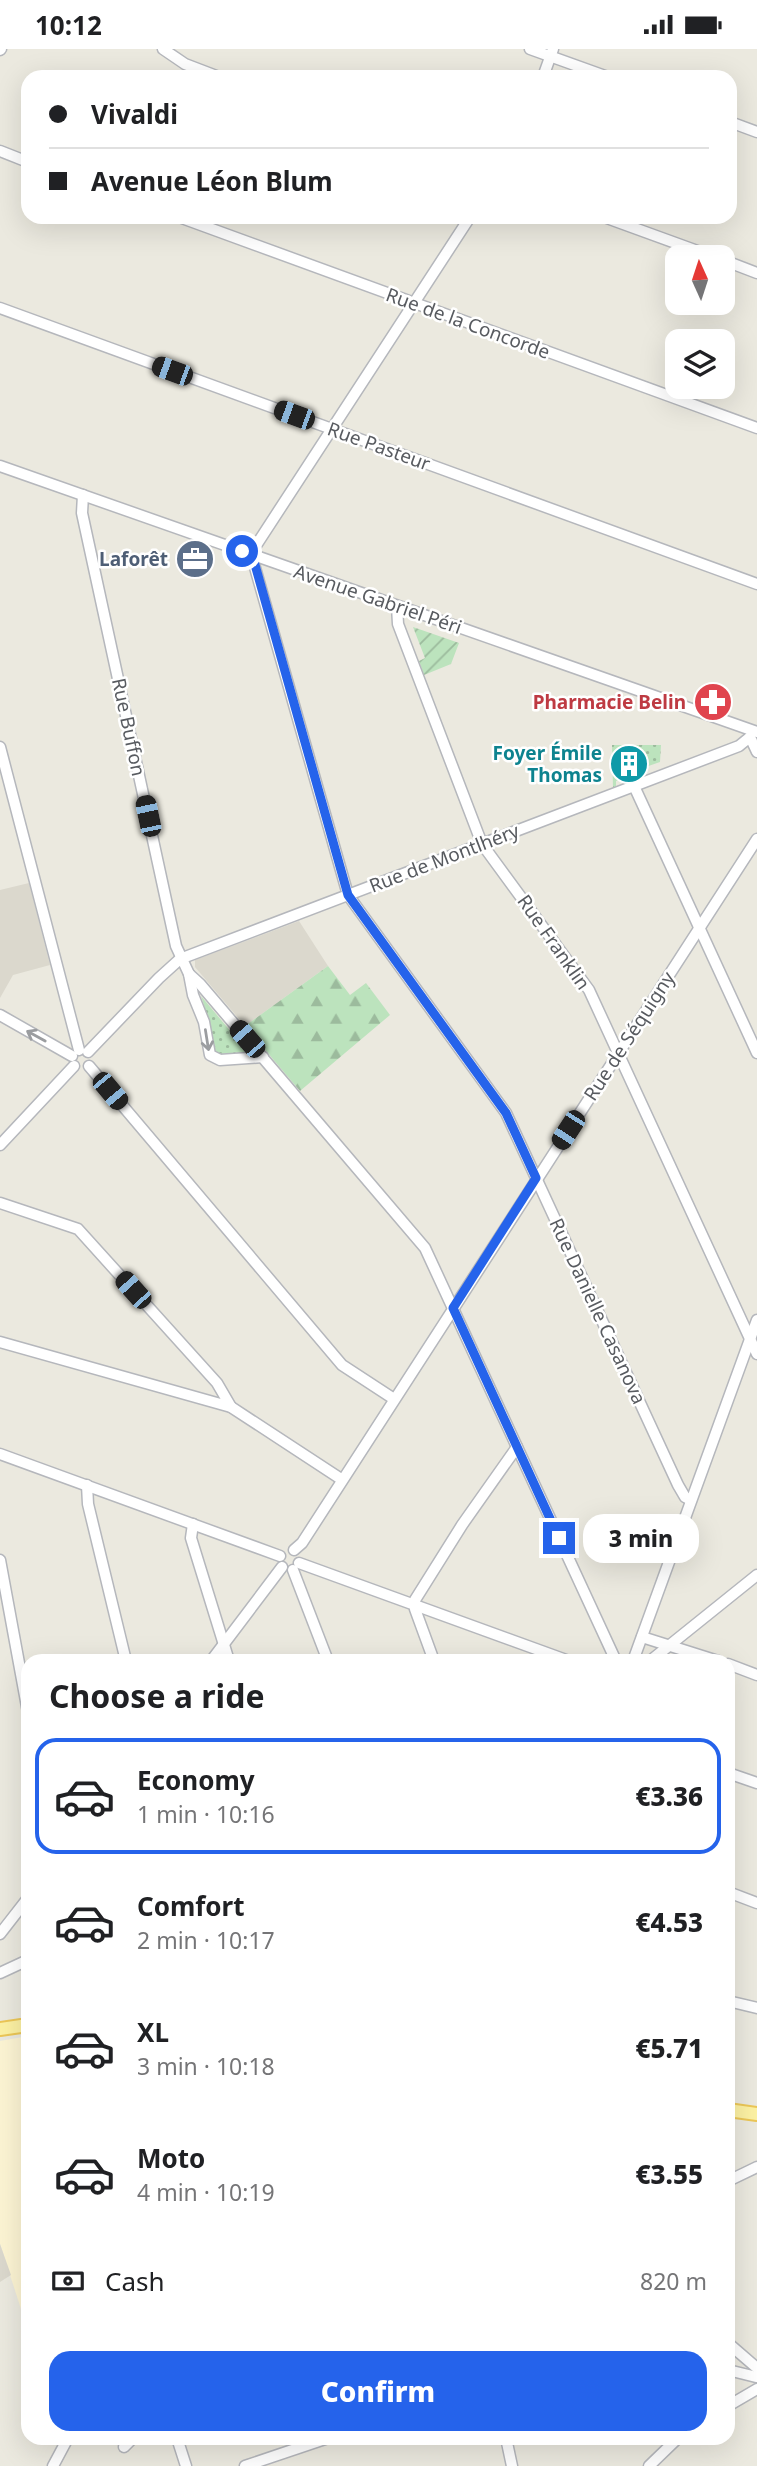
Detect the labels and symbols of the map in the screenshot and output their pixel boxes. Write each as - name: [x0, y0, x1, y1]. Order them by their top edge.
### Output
- north arrow: [665, 245, 735, 315]
- street label: Rue de la Concorde: [382, 281, 554, 365]
- car: [149, 354, 196, 388]
- car: [271, 398, 318, 432]
- street label: Rue Pasteur: [324, 415, 434, 477]
- route start: [226, 535, 258, 567]
- office icon: Laforêt: [174, 538, 216, 580]
- place label: Laforêt: [99, 546, 168, 572]
- street label: Avenue Gabriel Péri: [291, 558, 465, 640]
- street label: Rue Buffon: [106, 676, 152, 778]
- pharmacy icon: Pharmacie Belin: [692, 681, 734, 723]
- place label: Pharmacie Belin: [533, 689, 686, 715]
- place label: Foyer Émile Thomas: [493, 740, 602, 788]
- building icon: Foyer Émile Thomas: [608, 743, 650, 785]
- car: [134, 793, 163, 839]
- street label: Rue de Montlhéry: [365, 817, 523, 899]
- street label: Rue Franklin: [512, 889, 596, 995]
- street label: Rue de Séquigny: [577, 966, 681, 1106]
- car: [226, 1016, 269, 1062]
- one-way arrow: [201, 1028, 214, 1051]
- one-way arrow: [26, 1029, 47, 1042]
- car: [89, 1068, 132, 1114]
- car: [548, 1107, 589, 1153]
- street label: Rue Danielle Casanova: [543, 1214, 653, 1408]
- car: [112, 1267, 155, 1313]
- callout: 3 min: [584, 1513, 699, 1563]
- route end: [543, 1522, 575, 1554]

